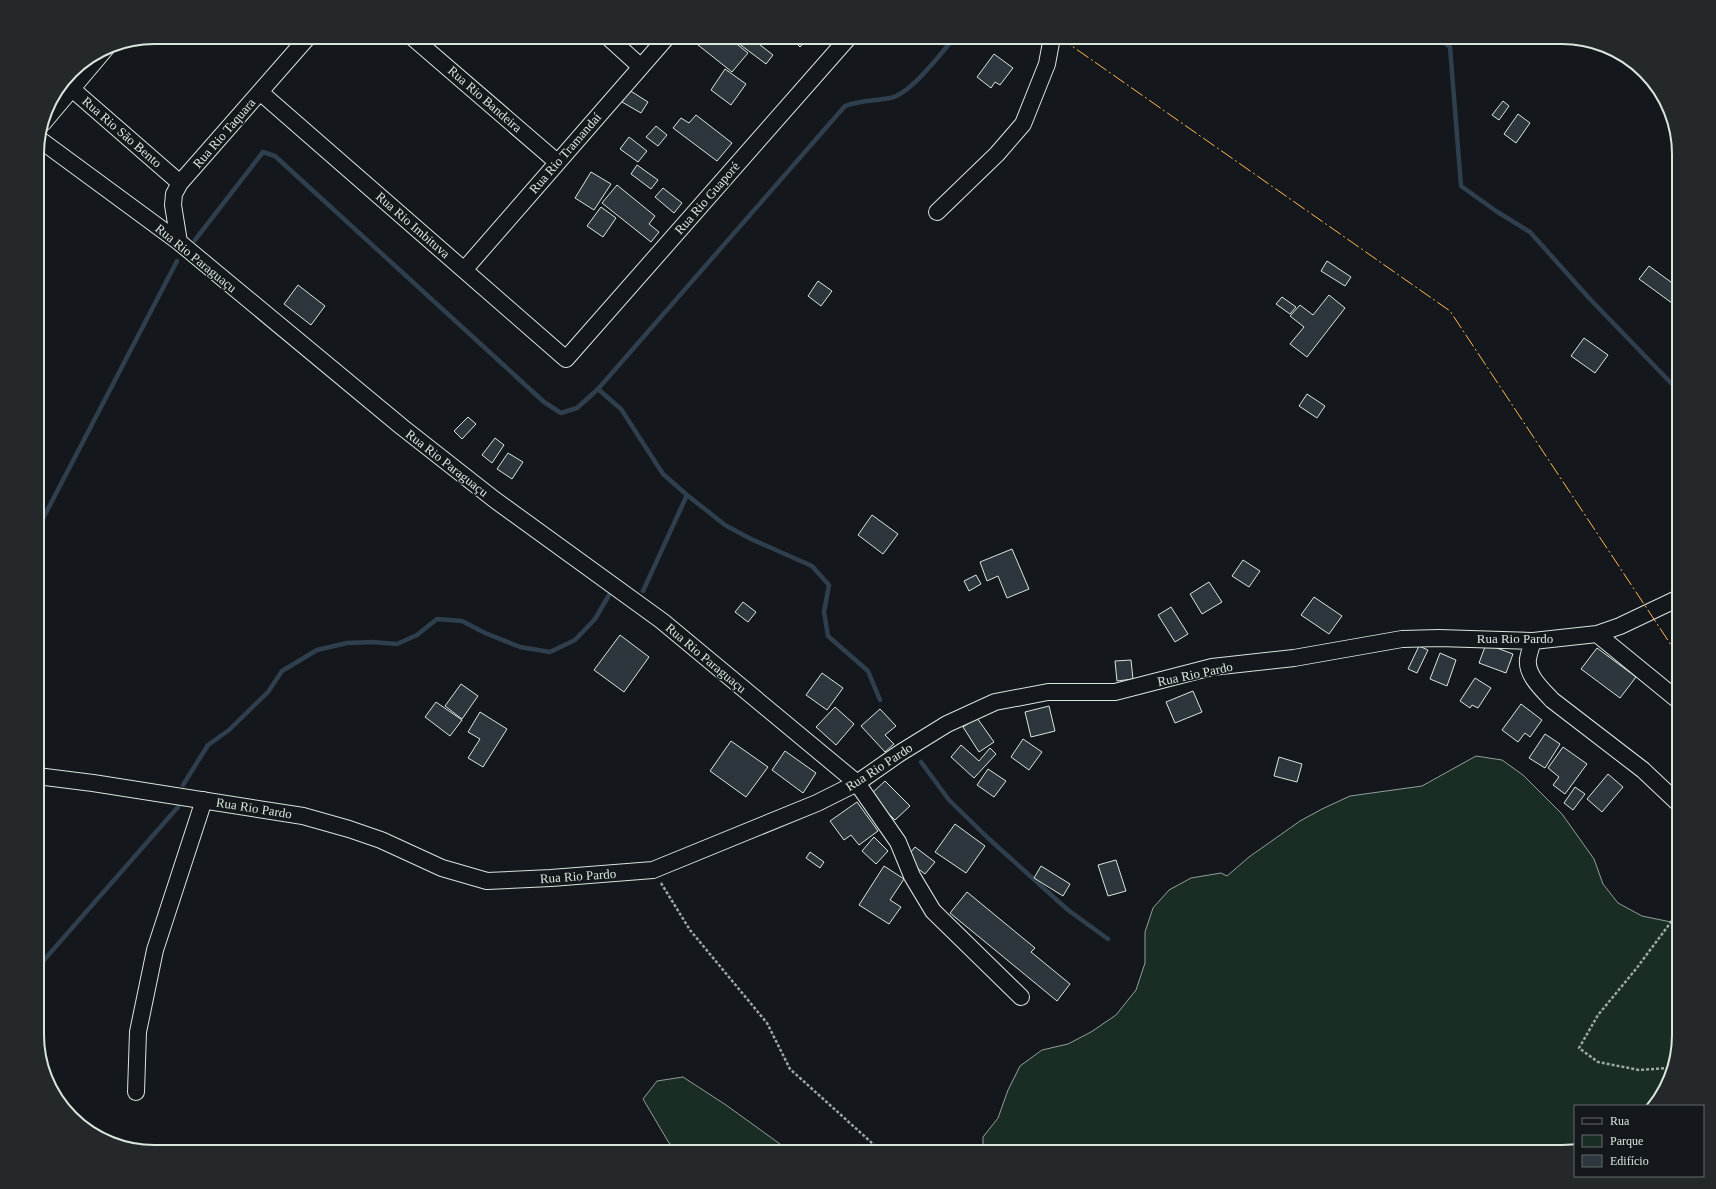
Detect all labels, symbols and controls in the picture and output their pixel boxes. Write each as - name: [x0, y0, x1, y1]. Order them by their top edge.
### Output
- street label: Rua Rio Bandeira: [445, 63, 525, 135]
- street label: Rua Rio São Bento: [79, 94, 165, 170]
- street label: Rua Rio Taquara: [190, 95, 259, 171]
- street label: Rua Rio Tramandaí: [526, 109, 604, 196]
- street label: Rua Rio Guaporé: [671, 159, 743, 237]
- street label: Rua Rio Imbituva: [373, 189, 453, 261]
- street label: Rua Rio Paraguaçu: [152, 221, 240, 296]
- street label: Rua Rio Paraguaçu: [403, 426, 492, 500]
- street label: Rua Rio Paraguaçu: [663, 620, 750, 696]
- street label: Rua Rio Pardo: [1477, 631, 1553, 646]
- street label: Rua Rio Pardo: [1156, 659, 1234, 689]
- street label: Rua Rio Pardo: [843, 740, 915, 794]
- street label: Rua Rio Pardo: [215, 795, 293, 821]
- street label: Rua Rio Pardo: [539, 866, 617, 886]
- legend: [1574, 1105, 1704, 1177]
- text: Rua: [1610, 1114, 1630, 1128]
- text: Parque: [1610, 1134, 1643, 1148]
- text: Edifício: [1610, 1154, 1649, 1168]

